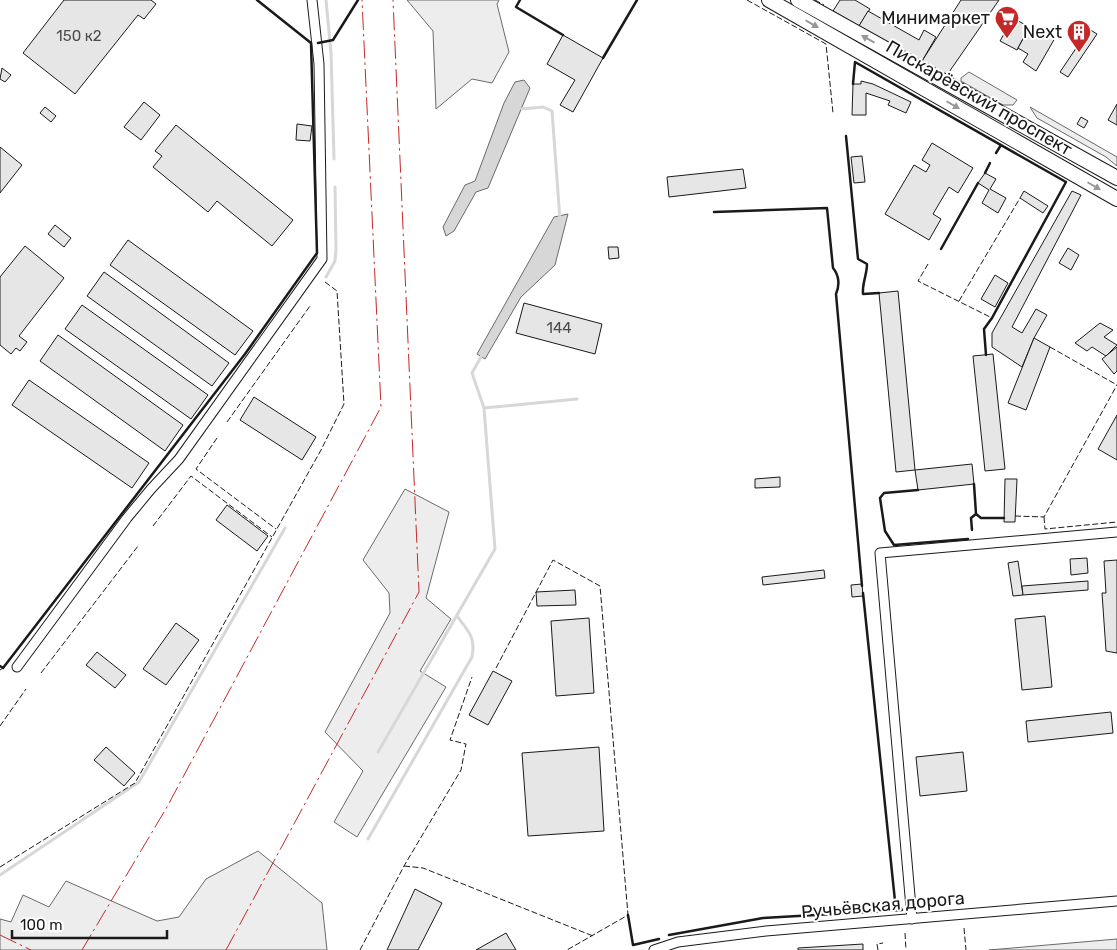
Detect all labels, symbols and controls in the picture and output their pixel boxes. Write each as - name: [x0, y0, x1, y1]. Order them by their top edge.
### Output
- supermarket icon: Минимаркет: [994, 5, 1020, 39]
- place label: Минимаркет: [881, 7, 990, 29]
- building icon: Next: [1066, 19, 1092, 53]
- one-way arrow: [804, 20, 819, 28]
- place label: Next: [1023, 21, 1062, 43]
- house number: 150 к2: [56, 27, 102, 45]
- one-way arrow: [861, 35, 875, 43]
- street label: Пискарёвский проспект: [882, 36, 1076, 160]
- one-way arrow: [945, 101, 960, 109]
- one-way arrow: [1086, 182, 1101, 190]
- house number: 144: [546, 319, 572, 337]
- street label: Ручьёвская дорога: [800, 887, 966, 923]
- scale bar: [12, 908, 168, 940]
- text: 100 m: [20, 916, 62, 934]

